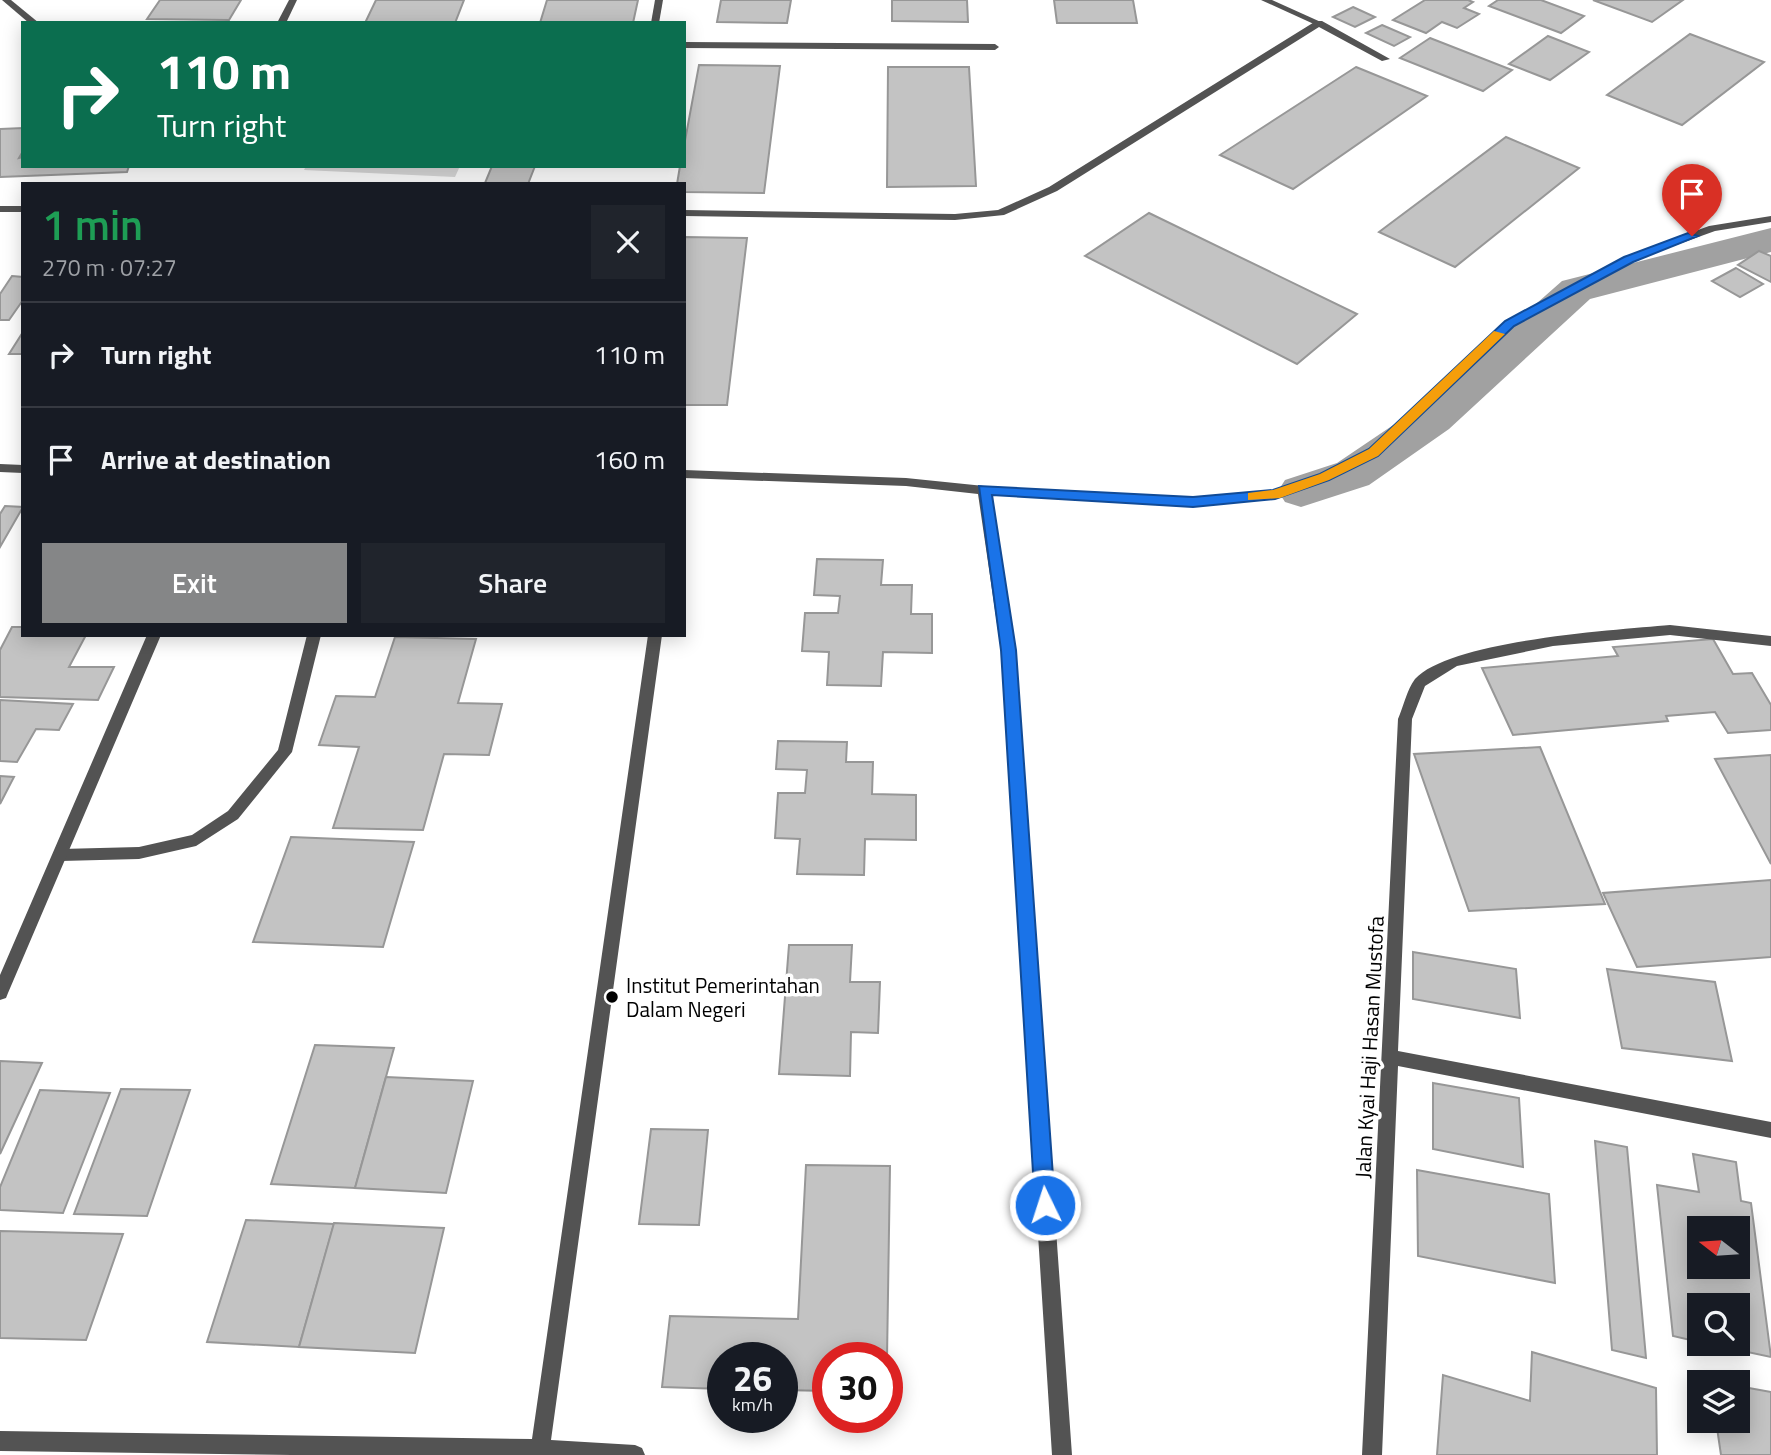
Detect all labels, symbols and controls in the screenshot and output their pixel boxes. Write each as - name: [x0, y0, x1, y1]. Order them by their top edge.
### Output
- text: 110 m: [157, 33, 291, 108]
- icon: right: [42, 49, 133, 140]
- text: Turn right: [157, 101, 286, 149]
- pin: [1662, 164, 1722, 236]
- icon: arrive: [1673, 175, 1711, 213]
- text: 1 min: [42, 192, 143, 256]
- button: close: [591, 205, 665, 279]
- text: 270 m · 07:27: [42, 250, 177, 285]
- text: Turn right: [101, 335, 212, 374]
- text: 110 m: [594, 335, 665, 374]
- icon: right: [42, 336, 80, 374]
- text: Arrive at destination: [101, 440, 331, 479]
- text: 160 m: [594, 440, 665, 479]
- icon: arrive: [42, 441, 80, 479]
- button: Exit: [42, 543, 347, 623]
- button: Share: [361, 543, 665, 623]
- street label: Jalan Kyai Haji Hasan Mustofa: [1346, 914, 1392, 1179]
- place label: Institut Pemerintahan Dalam Negeri: [626, 969, 820, 1025]
- marker: Institut Pemerintahan Dalam Negeri: [604, 989, 620, 1005]
- position arrow: [1008, 1168, 1082, 1242]
- north arrow: [1687, 1216, 1750, 1279]
- map controls: [1687, 1216, 1750, 1433]
- button: search: [1687, 1293, 1750, 1356]
- speed limit sign: 30: [812, 1342, 903, 1433]
- text: 26: [733, 1351, 772, 1405]
- button: layers: [1687, 1370, 1750, 1433]
- text: km/h: [732, 1391, 773, 1418]

